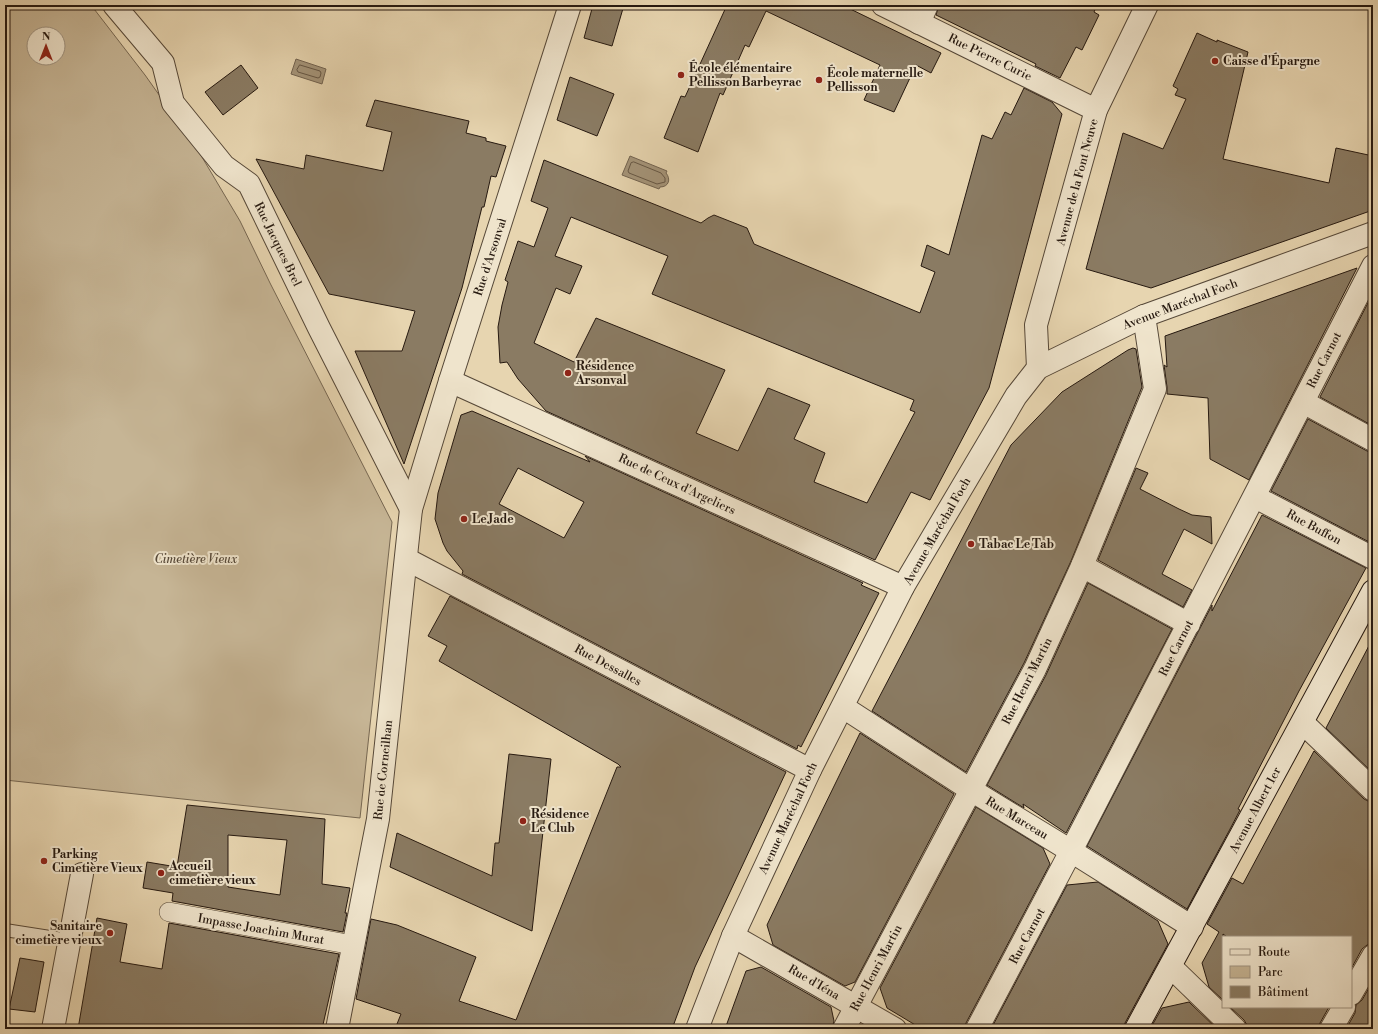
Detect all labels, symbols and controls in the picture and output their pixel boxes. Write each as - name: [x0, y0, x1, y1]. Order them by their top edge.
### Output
- north arrow: [26, 26, 66, 66]
- text: N: [42, 30, 51, 44]
- street label: Rue Pierre Curie: [945, 31, 1034, 84]
- place label: Caisse d'Épargne: [1223, 52, 1321, 69]
- marker: Caisse d'Épargne: [1210, 56, 1220, 66]
- place label: École élémentaire Pellisson Barbeyrac: [689, 59, 802, 90]
- place label: École maternelle Pellisson: [827, 64, 924, 95]
- marker: École élémentaire Pellisson Barbeyrac: [676, 70, 686, 80]
- marker: École maternelle Pellisson: [814, 75, 824, 85]
- street label: Avenue de la Font Neuve: [1053, 117, 1102, 248]
- street label: Rue Jacques Brel: [251, 200, 305, 289]
- street label: Rue d'Arsonval: [471, 216, 510, 298]
- street label: Avenue Maréchal Foch: [1120, 276, 1240, 334]
- street label: Rue Carnot: [1304, 329, 1345, 391]
- place label: Résidence Arsonval: [575, 359, 635, 388]
- marker: Résidence Arsonval: [563, 368, 573, 378]
- street label: Rue de Ceux d'Argeliers: [616, 451, 738, 518]
- street label: Avenue Maréchal Foch: [900, 475, 974, 589]
- street label: Rue Buffon: [1284, 507, 1344, 548]
- place label: Le Jade: [472, 512, 514, 527]
- marker: Le Jade: [459, 514, 469, 524]
- place label: Tabac Le Tab: [979, 537, 1054, 552]
- marker: Tabac Le Tab: [966, 539, 976, 549]
- park label: Cimetière Vieux: [155, 552, 238, 567]
- street label: Rue Carnot: [1156, 617, 1197, 679]
- street label: Rue Henri Martin: [999, 635, 1056, 727]
- street label: Rue Dessalles: [572, 641, 644, 689]
- street label: Rue de Corneilhan: [371, 719, 396, 821]
- street label: Avenue Maréchal Foch: [755, 760, 821, 878]
- street label: Avenue Albert 1er: [1226, 765, 1284, 857]
- street label: Rue Marceau: [983, 794, 1051, 843]
- place label: Résidence Le Club: [531, 807, 590, 836]
- marker: Résidence Le Club: [518, 816, 528, 826]
- place label: Parking Cimetière Vieux: [52, 847, 143, 876]
- marker: Parking Cimetière Vieux: [39, 856, 49, 866]
- place label: Accueil cimetière vieux: [168, 859, 256, 888]
- marker: Accueil cimetière vieux: [156, 868, 166, 878]
- street label: Rue Carnot: [1006, 905, 1049, 967]
- street label: Impasse Joachim Murat: [197, 911, 326, 948]
- place label: Sanitaire cimetière vieux: [15, 919, 103, 948]
- street label: Rue Henri Martin: [847, 922, 906, 1014]
- marker: Sanitaire cimetière vieux: [105, 928, 115, 938]
- legend: [1222, 936, 1352, 1008]
- text: Route: [1258, 945, 1290, 960]
- street label: Rue d'Iéna: [785, 962, 843, 1004]
- text: Parc: [1258, 965, 1283, 980]
- text: Bâtiment: [1257, 985, 1309, 1000]

